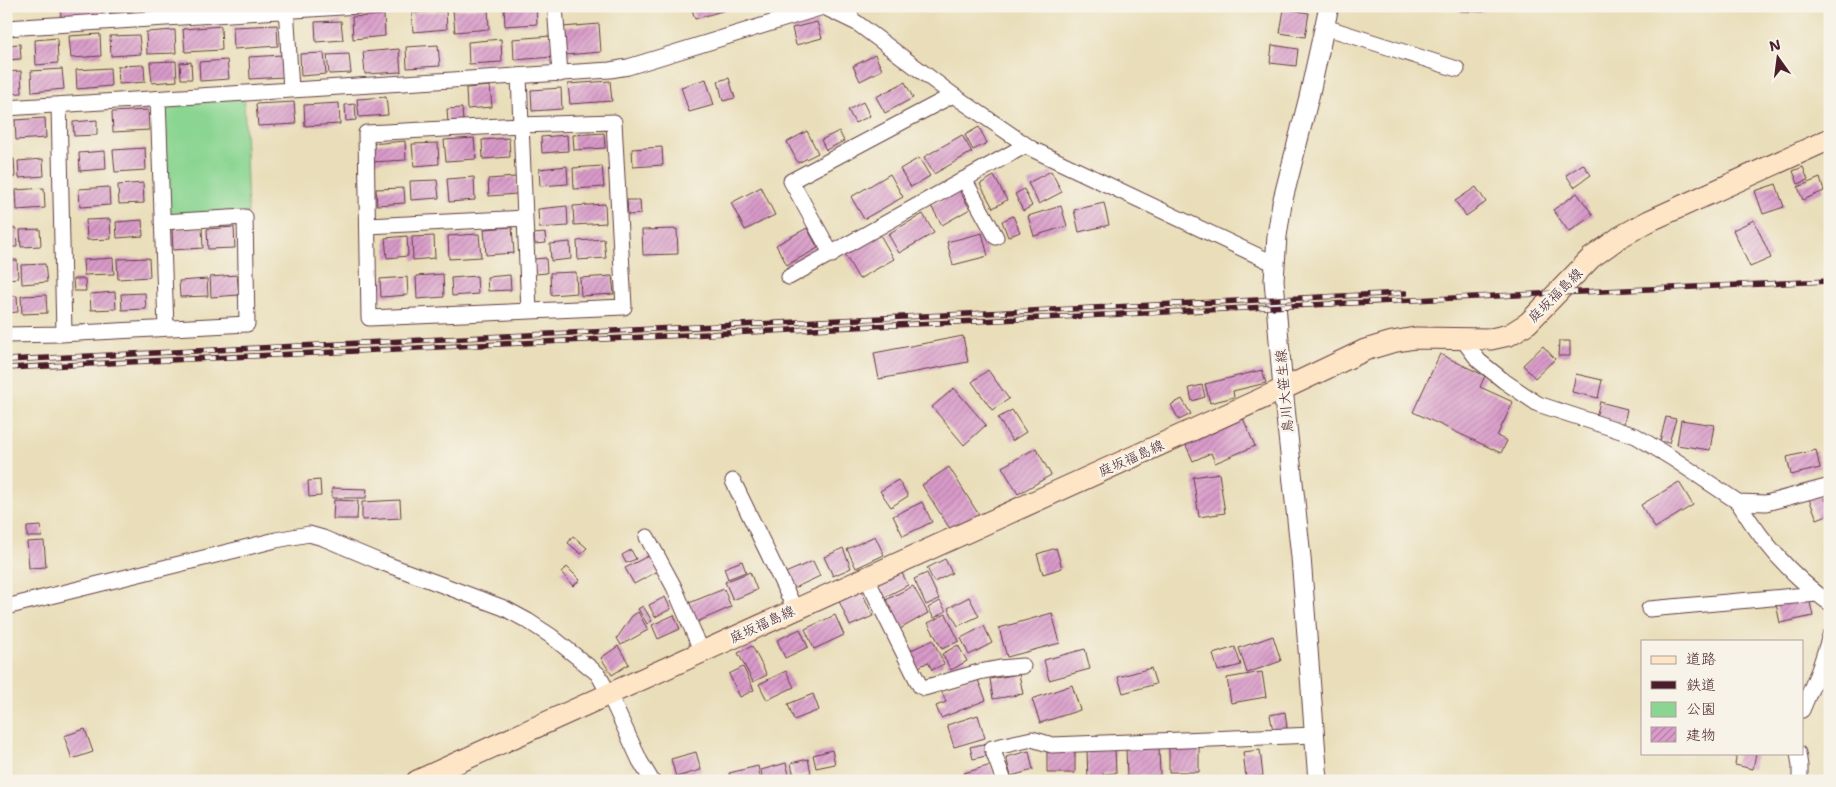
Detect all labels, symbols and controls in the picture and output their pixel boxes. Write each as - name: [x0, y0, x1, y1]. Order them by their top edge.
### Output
- north arrow: [1754, 32, 1804, 82]
- text: N: [1767, 35, 1782, 55]
- street label: 庭坂福島線: [1524, 264, 1586, 326]
- street label: 鳥川大笹生線: [1271, 348, 1297, 434]
- street label: 庭坂福島線: [1095, 436, 1167, 480]
- street label: 庭坂福島線: [726, 601, 798, 647]
- legend: [1641, 640, 1804, 754]
- text: 道路: [1686, 649, 1716, 669]
- text: 鉄道: [1686, 675, 1716, 695]
- text: 公園: [1686, 699, 1716, 719]
- text: 建物: [1686, 725, 1716, 745]

